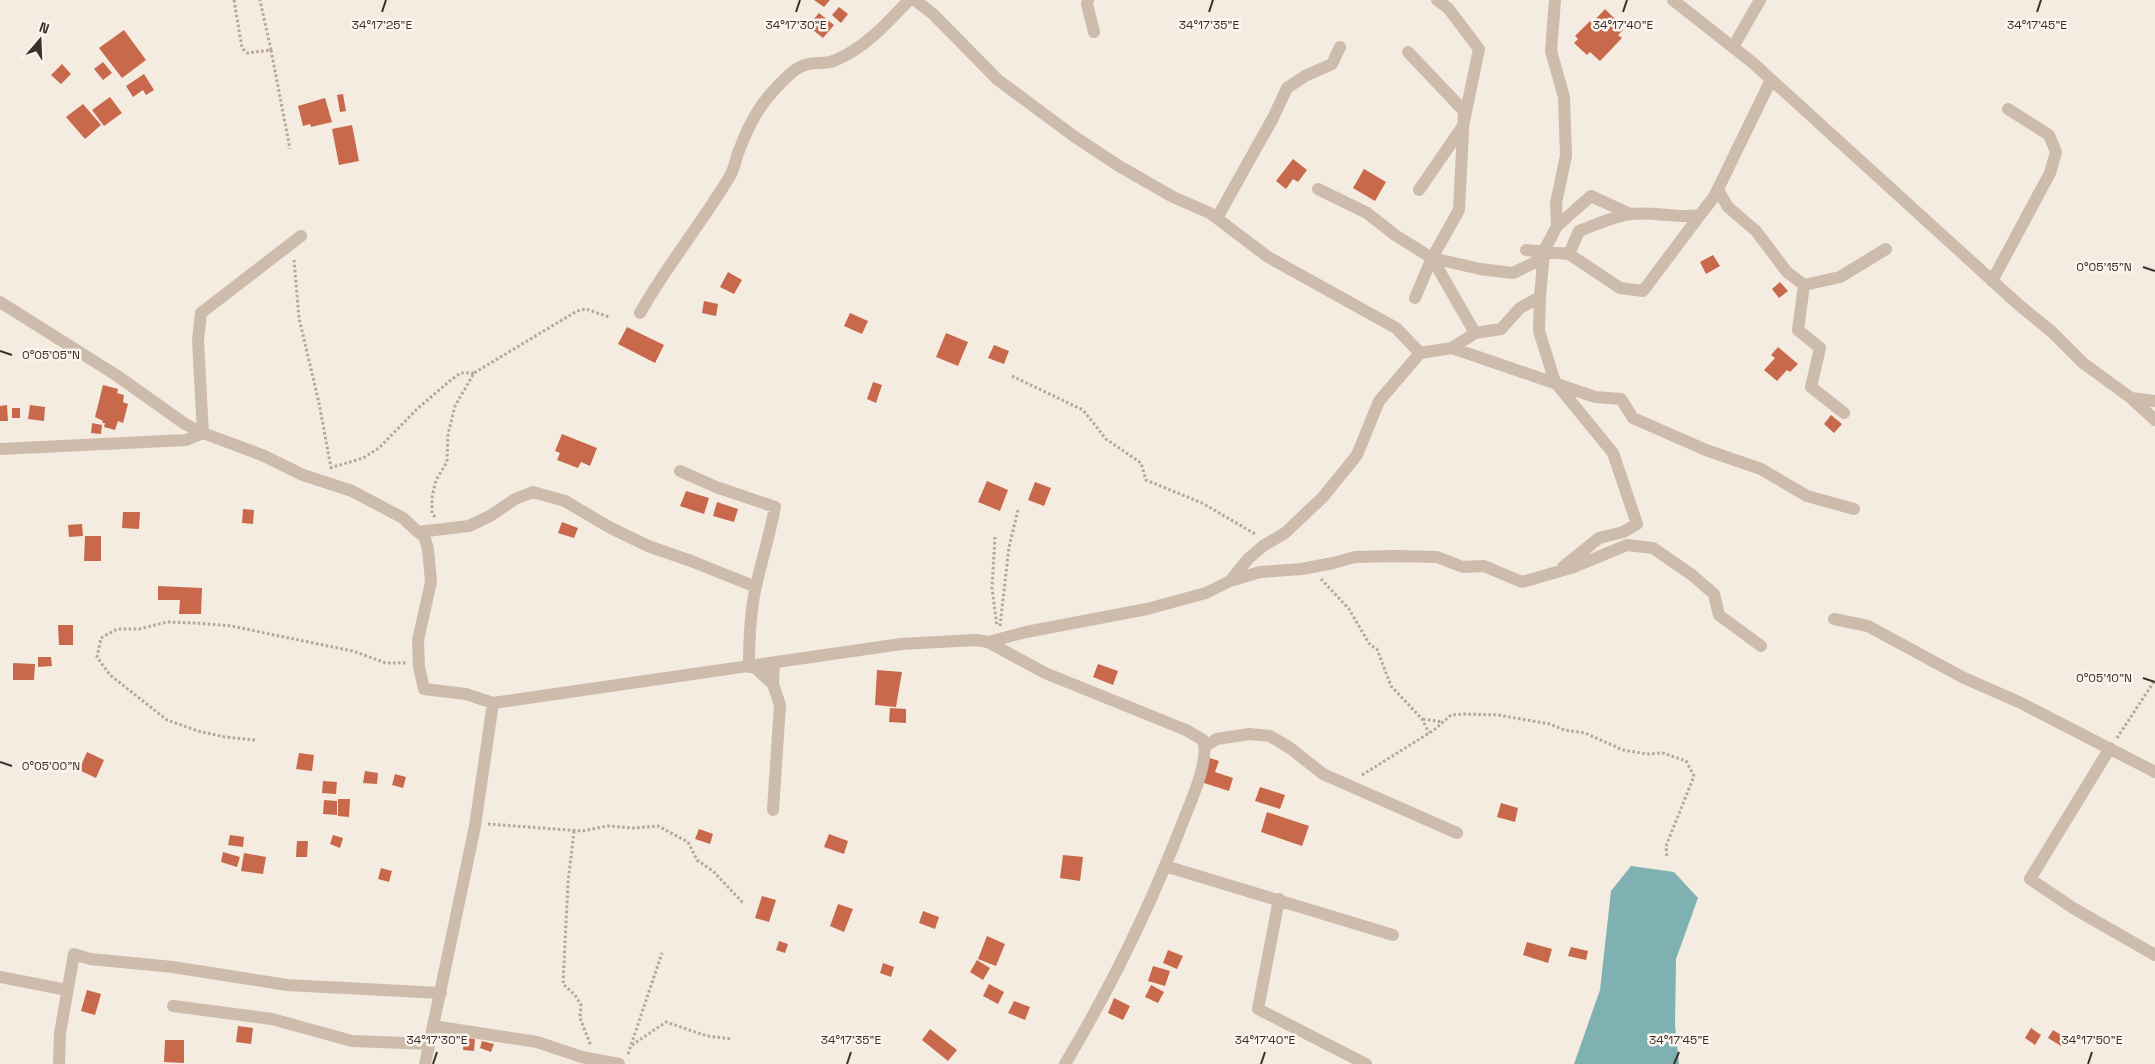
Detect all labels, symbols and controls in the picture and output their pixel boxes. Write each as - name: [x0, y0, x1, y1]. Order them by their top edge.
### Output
- north arrow: [15, 15, 65, 65]
- text: 34°17'25"E: [352, 17, 412, 33]
- text: 34°17'30"E: [766, 17, 827, 33]
- text: 34°17'35"E: [1179, 17, 1239, 33]
- text: 34°17'40"E: [1593, 17, 1654, 33]
- text: 34°17'45"E: [2007, 17, 2067, 33]
- text: N: [37, 18, 52, 38]
- text: 0°05'15"N: [2076, 259, 2132, 275]
- text: 0°05'05"N: [22, 347, 80, 363]
- text: 0°05'10"N: [2076, 670, 2132, 686]
- text: 0°05'00"N: [22, 758, 80, 774]
- text: 34°17'30"E: [407, 1032, 468, 1048]
- text: 34°17'35"E: [821, 1032, 881, 1048]
- text: 34°17'40"E: [1235, 1032, 1296, 1048]
- text: 34°17'45"E: [1649, 1032, 1709, 1048]
- text: 34°17'50"E: [2062, 1032, 2123, 1048]

